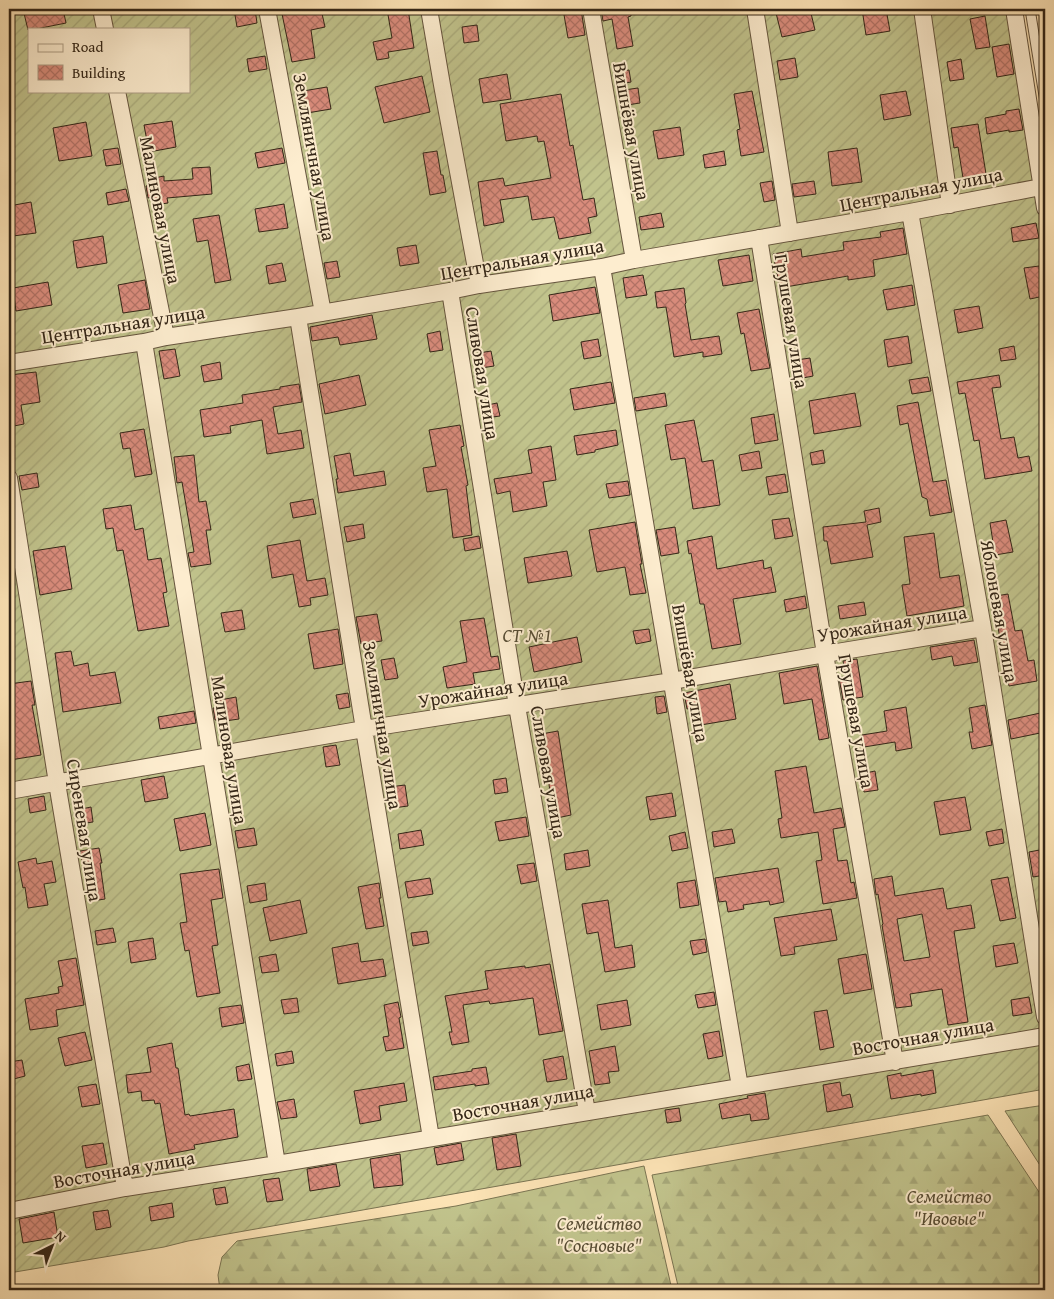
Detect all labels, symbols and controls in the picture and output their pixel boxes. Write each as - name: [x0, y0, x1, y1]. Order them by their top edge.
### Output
- legend: [28, 28, 190, 92]
- text: Road: [72, 36, 103, 57]
- street label: Вишнёвая улица: [606, 60, 658, 202]
- text: Building: [72, 62, 126, 83]
- street label: Земляничная улица: [286, 71, 344, 243]
- street label: Малиновая улица: [133, 134, 189, 286]
- street label: Центральная улица: [837, 159, 1005, 219]
- street label: Центральная улица: [438, 231, 606, 287]
- street label: Грушевая улица: [768, 252, 816, 390]
- street label: Центральная улица: [39, 297, 207, 351]
- street label: Сливовая улица: [459, 304, 507, 442]
- street label: Яблоневая улица: [974, 536, 1026, 685]
- street label: Урожайная улица: [815, 597, 969, 649]
- street label: Вишнёвая улица: [665, 602, 717, 744]
- park label: СТ №1: [502, 621, 552, 649]
- street label: Земляничная улица: [356, 639, 410, 811]
- street label: Грушевая улица: [831, 652, 883, 790]
- street label: Урожайная улица: [416, 663, 570, 715]
- street label: Малиновая улица: [204, 674, 256, 826]
- street label: Сливовая улица: [524, 703, 574, 841]
- street label: Сиреневая улица: [60, 757, 110, 903]
- street label: Восточная улица: [850, 1010, 996, 1062]
- street label: Восточная улица: [450, 1076, 596, 1128]
- street label: Восточная улица: [51, 1143, 197, 1195]
- park label: Семейство "Ивовые": [907, 1182, 991, 1232]
- park label: Семейство "Сосновые": [556, 1209, 642, 1259]
- north arrow: [28, 1222, 78, 1272]
- text: N: [51, 1226, 71, 1247]

